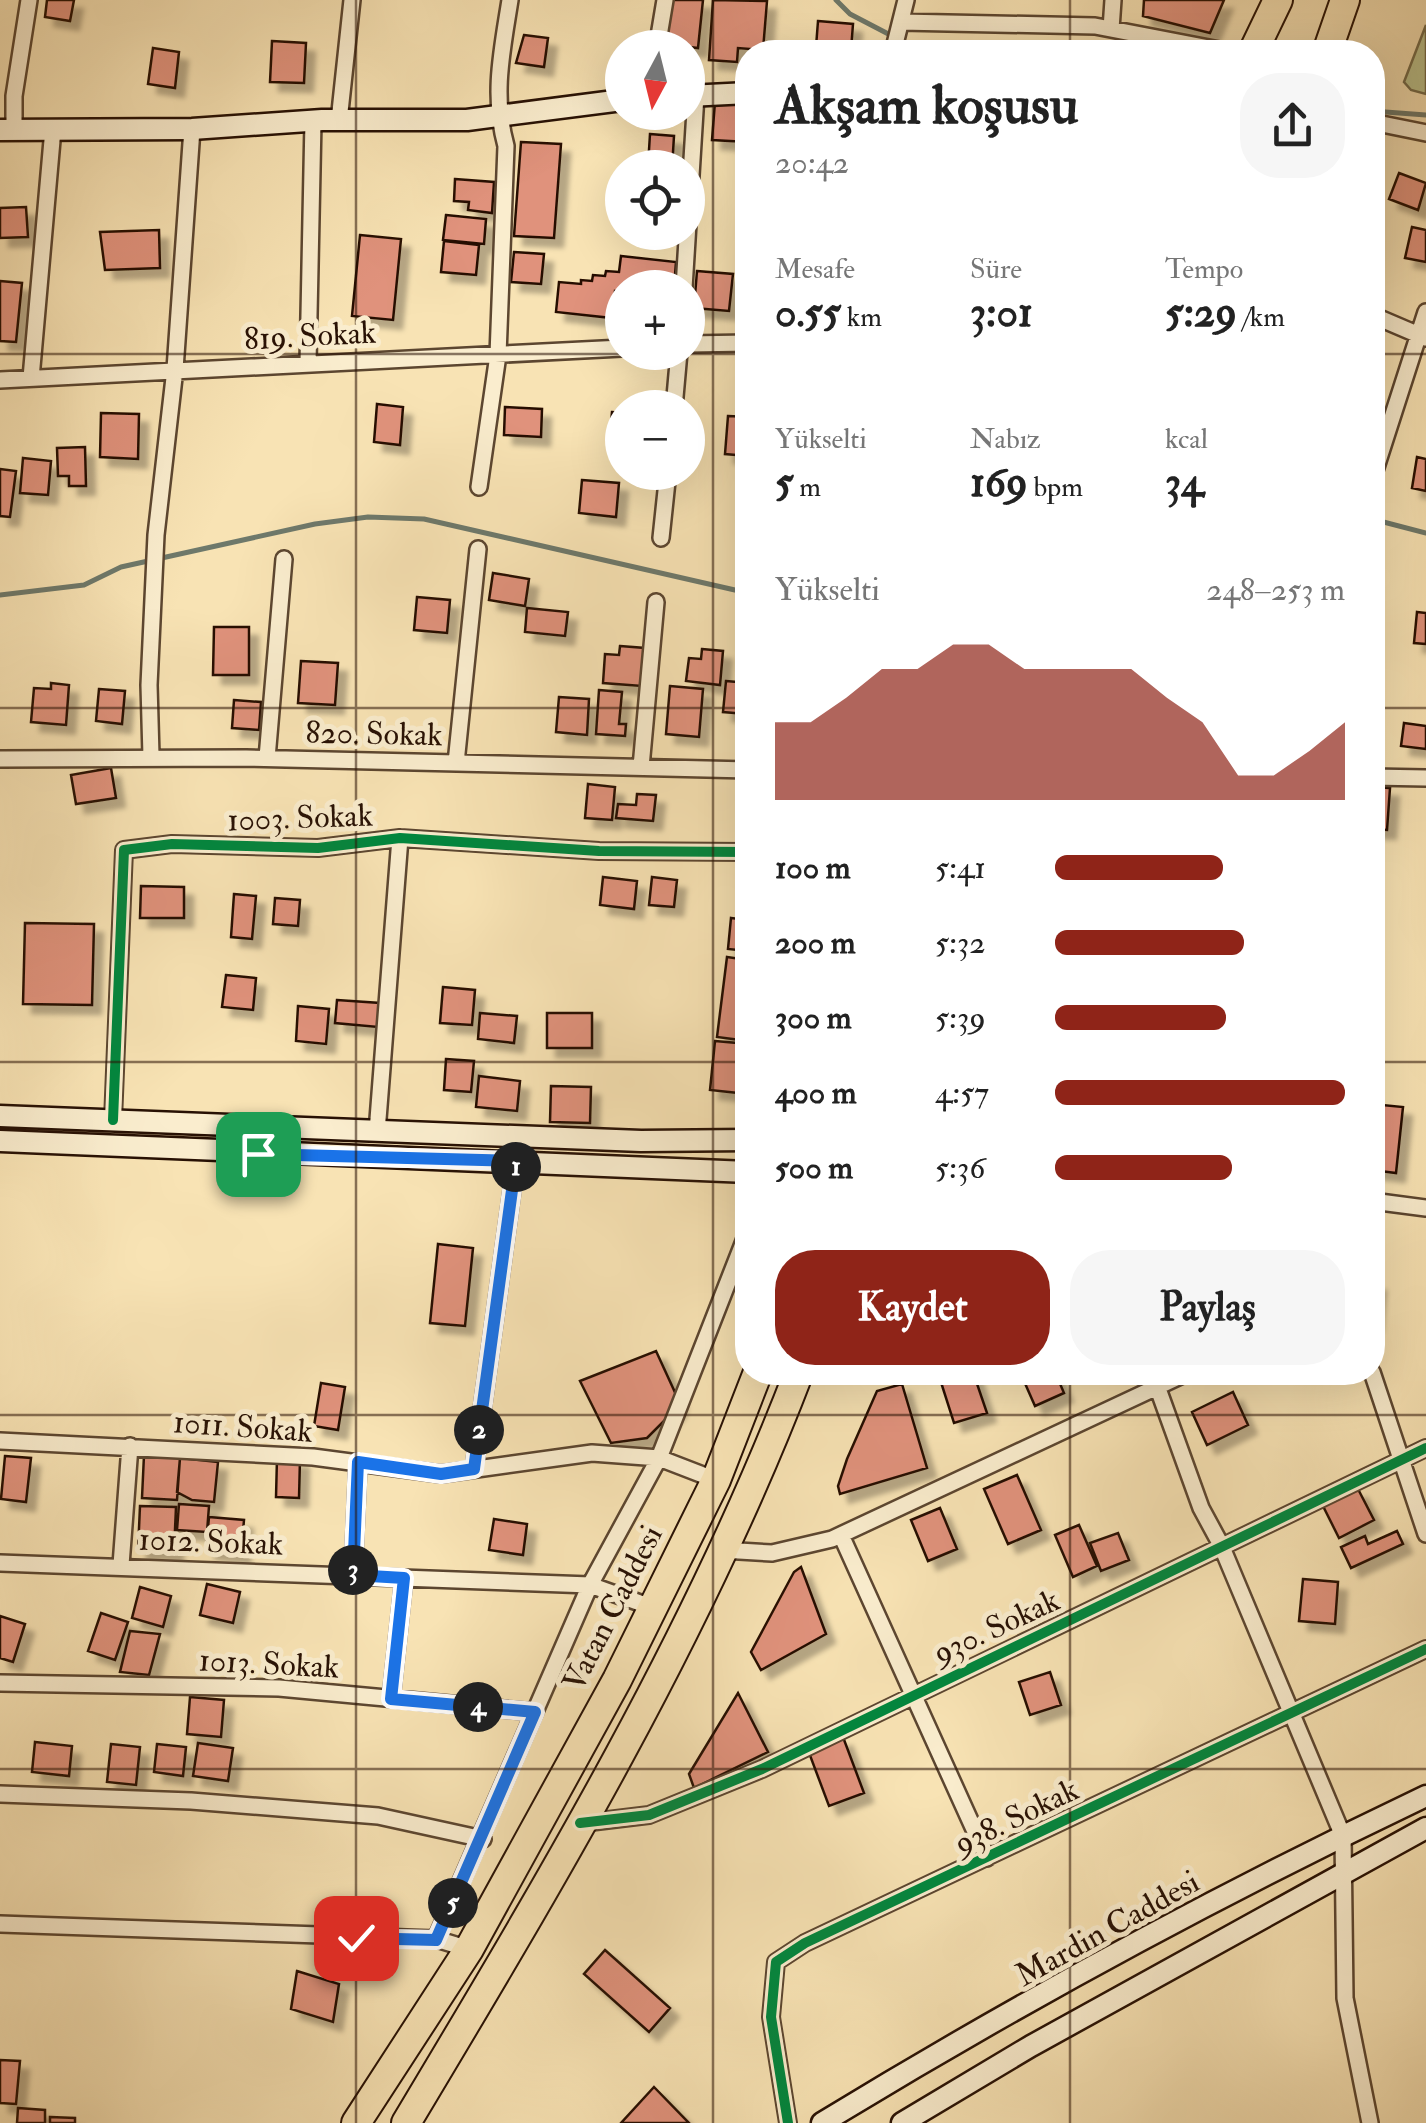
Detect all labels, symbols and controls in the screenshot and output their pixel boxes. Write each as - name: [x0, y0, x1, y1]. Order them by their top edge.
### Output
- north arrow: [605, 30, 705, 130]
- map controls: [605, 30, 705, 490]
- text: Akşam koşusu: [775, 71, 1078, 140]
- button: share: [1240, 73, 1345, 178]
- text: 20:42: [775, 143, 849, 183]
- button: locate: [605, 150, 705, 250]
- text: Mesafe: [775, 252, 855, 287]
- text: Süre: [970, 252, 1022, 287]
- text: Tempo: [1165, 252, 1243, 287]
- button: +: [605, 270, 705, 370]
- text: 0.55: [775, 287, 841, 339]
- text: 3:01: [970, 287, 1033, 339]
- text: 5:29: [1165, 287, 1237, 339]
- text: km: [841, 300, 882, 335]
- text: /km: [1237, 300, 1285, 335]
- street label: 819. Sokak: [243, 313, 377, 359]
- button: −: [605, 390, 705, 490]
- text: Yükselti: [775, 422, 867, 457]
- text: Nabız: [970, 422, 1041, 457]
- text: kcal: [1165, 422, 1208, 457]
- text: 5: [775, 457, 793, 509]
- text: 169: [970, 457, 1027, 509]
- text: 34: [1165, 457, 1204, 509]
- text: m: [793, 470, 821, 505]
- text: bpm: [1027, 470, 1083, 505]
- text: Yükselti: [775, 570, 880, 610]
- text: 248–253 m: [1206, 570, 1345, 610]
- street label: 820. Sokak: [305, 713, 443, 755]
- street label: 1003. Sokak: [226, 795, 374, 841]
- text: 100 m: [775, 848, 851, 888]
- text: 5:41: [935, 848, 986, 888]
- text: 200 m: [775, 923, 856, 963]
- text: 5:32: [935, 923, 985, 963]
- text: 300 m: [775, 998, 852, 1038]
- text: 5:39: [935, 998, 986, 1038]
- text: 400 m: [775, 1073, 857, 1113]
- text: 4:57: [935, 1073, 989, 1113]
- pin: [216, 1112, 301, 1197]
- icon: arrive: [231, 1127, 286, 1182]
- pin: 1: [491, 1142, 541, 1192]
- text: 500 m: [775, 1148, 853, 1188]
- text: 5:36: [935, 1148, 985, 1188]
- text: 1: [511, 1149, 521, 1184]
- button: Kaydet: [775, 1250, 1050, 1365]
- button: Paylaş: [1070, 1250, 1345, 1365]
- street label: 1011. Sokak: [172, 1402, 314, 1452]
- pin: 2: [454, 1405, 504, 1455]
- text: 2: [472, 1412, 486, 1447]
- street label: 1012. Sokak: [138, 1519, 284, 1565]
- street label: Vatan Caddesi: [554, 1519, 672, 1698]
- pin: 3: [328, 1545, 378, 1595]
- text: 3: [348, 1552, 358, 1587]
- street label: 930. Sokak: [925, 1580, 1066, 1674]
- street label: 1013. Sokak: [198, 1640, 340, 1688]
- pin: 4: [453, 1682, 503, 1732]
- text: 4: [470, 1689, 486, 1724]
- street label: 938. Sokak: [946, 1770, 1085, 1865]
- street label: Mardin Caddesi: [1009, 1862, 1206, 1996]
- pin: 5: [428, 1878, 478, 1928]
- text: 5: [447, 1885, 459, 1920]
- pin: [314, 1896, 399, 1981]
- icon: check: [329, 1911, 384, 1966]

